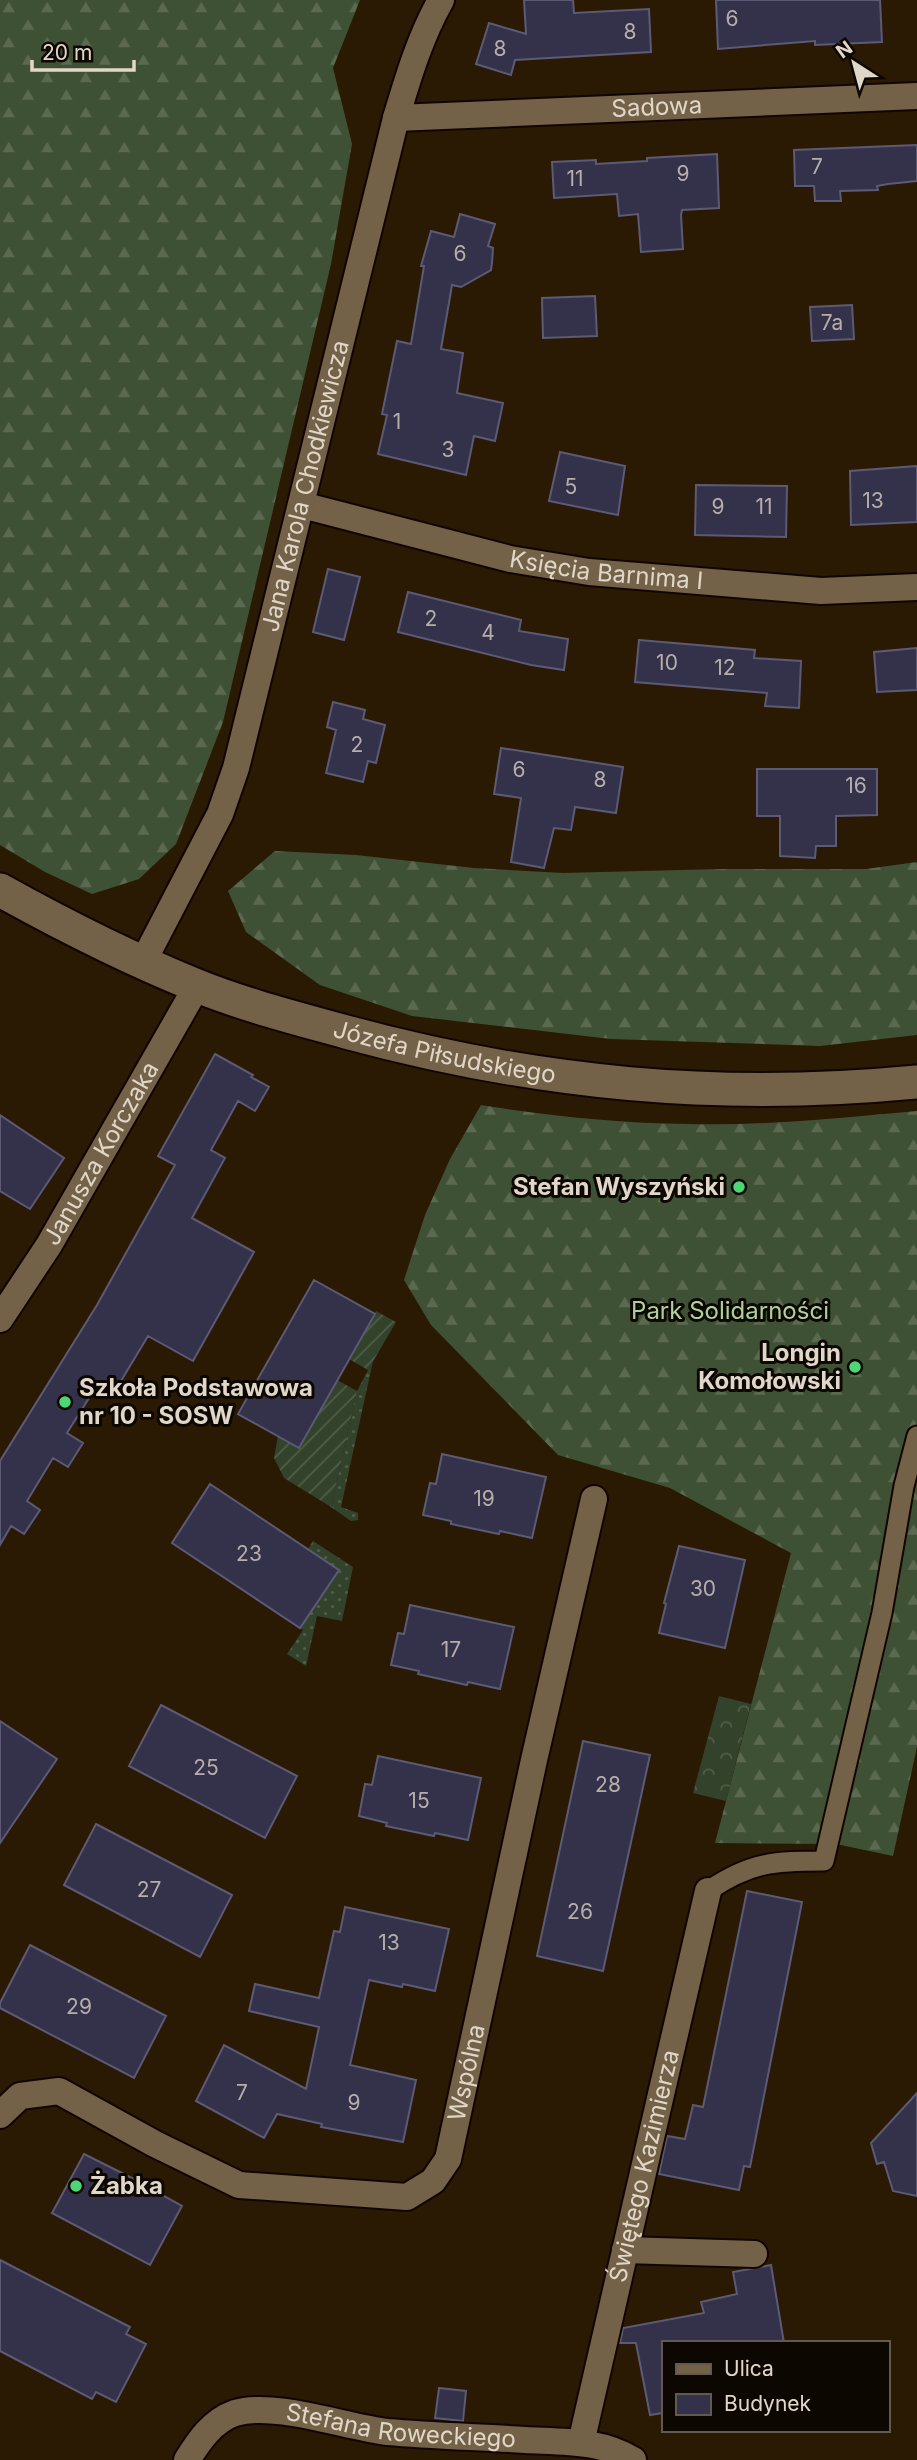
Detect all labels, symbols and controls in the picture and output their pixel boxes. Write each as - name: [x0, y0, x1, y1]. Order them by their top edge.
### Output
- house number: 6: [725, 6, 739, 31]
- house number: 8: [624, 19, 637, 44]
- scale bar: [32, 28, 133, 72]
- north arrow: [819, 28, 889, 98]
- house number: 8: [494, 36, 507, 61]
- text: N: [832, 36, 857, 63]
- text: 20 m: [42, 40, 92, 65]
- street label: Sadowa: [611, 90, 703, 123]
- house number: 7: [811, 154, 823, 179]
- house number: 9: [676, 161, 690, 186]
- house number: 11: [566, 166, 584, 191]
- house number: 6: [453, 241, 467, 266]
- house number: 7a: [821, 310, 843, 335]
- street label: Jana Karola Chodkiewicza: [255, 337, 355, 635]
- house number: 1: [393, 409, 401, 434]
- house number: 3: [442, 437, 454, 462]
- house number: 5: [565, 474, 577, 499]
- house number: 13: [862, 488, 884, 513]
- house number: 9: [711, 494, 725, 519]
- house number: 11: [755, 494, 773, 519]
- street label: Księcia Barnima I: [507, 544, 704, 595]
- house number: 2: [425, 606, 437, 631]
- house number: 4: [481, 620, 495, 645]
- house number: 10: [656, 650, 678, 675]
- house number: 12: [714, 655, 736, 680]
- house number: 2: [351, 732, 363, 757]
- house number: 6: [512, 757, 526, 782]
- house number: 8: [594, 767, 607, 792]
- house number: 16: [845, 773, 867, 798]
- street label: Józefa Piłsudskiego: [330, 1014, 558, 1089]
- street label: Janusza Korczaka: [37, 1056, 165, 1250]
- place label: Stefan Wyszyński: [513, 1172, 725, 1201]
- marker: Stefan Wyszyński: [731, 1179, 747, 1195]
- park label: Park Solidarności: [631, 1296, 829, 1325]
- place label: Longin Komołowski: [698, 1338, 841, 1395]
- marker: Longin Komołowski: [847, 1359, 863, 1375]
- place label: Szkoła Podstawowa nr 10 - SOSW: [79, 1373, 313, 1430]
- marker: Szkoła Podstawowa nr 10 - SOSW: [57, 1394, 73, 1410]
- house number: 19: [473, 1486, 495, 1511]
- house number: 23: [236, 1541, 262, 1566]
- house number: 30: [690, 1576, 716, 1601]
- house number: 17: [441, 1637, 461, 1662]
- house number: 25: [193, 1755, 219, 1780]
- house number: 28: [595, 1772, 621, 1797]
- house number: 15: [408, 1788, 430, 1813]
- house number: 27: [137, 1877, 161, 1902]
- house number: 26: [567, 1899, 593, 1924]
- house number: 13: [378, 1930, 400, 1955]
- house number: 29: [66, 1994, 92, 2019]
- street label: Wspólna: [442, 2021, 491, 2123]
- street label: Świętego Kazimierza: [603, 2047, 685, 2285]
- house number: 7: [236, 2080, 248, 2105]
- house number: 9: [347, 2090, 361, 2115]
- place label: Żabka: [90, 2170, 163, 2200]
- marker: Żabka: [68, 2178, 84, 2194]
- legend: [662, 2341, 889, 2432]
- text: Ulica: [724, 2356, 774, 2381]
- text: Budynek: [724, 2391, 812, 2416]
- street label: Stefana Roweckiego: [284, 2397, 517, 2453]

